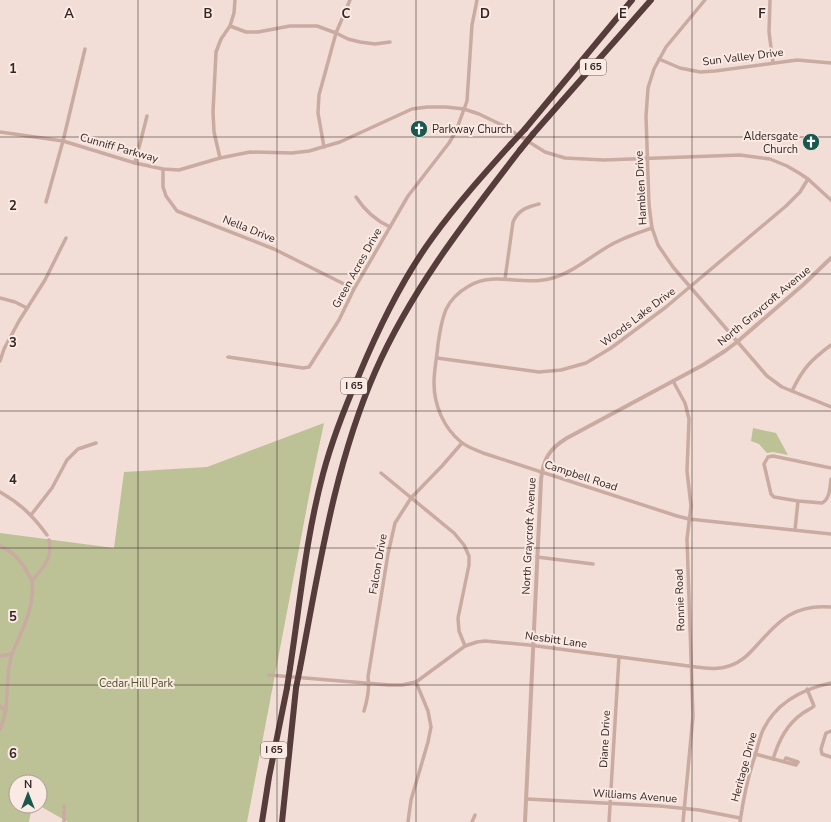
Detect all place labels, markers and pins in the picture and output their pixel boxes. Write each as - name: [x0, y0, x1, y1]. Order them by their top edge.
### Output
- church icon: Parkway Church: [409, 119, 429, 139]
- place label: Parkway Church: [432, 122, 512, 137]
- place label: Aldersgate Church: [743, 129, 798, 157]
- church icon: Aldersgate Church: [801, 132, 821, 152]

